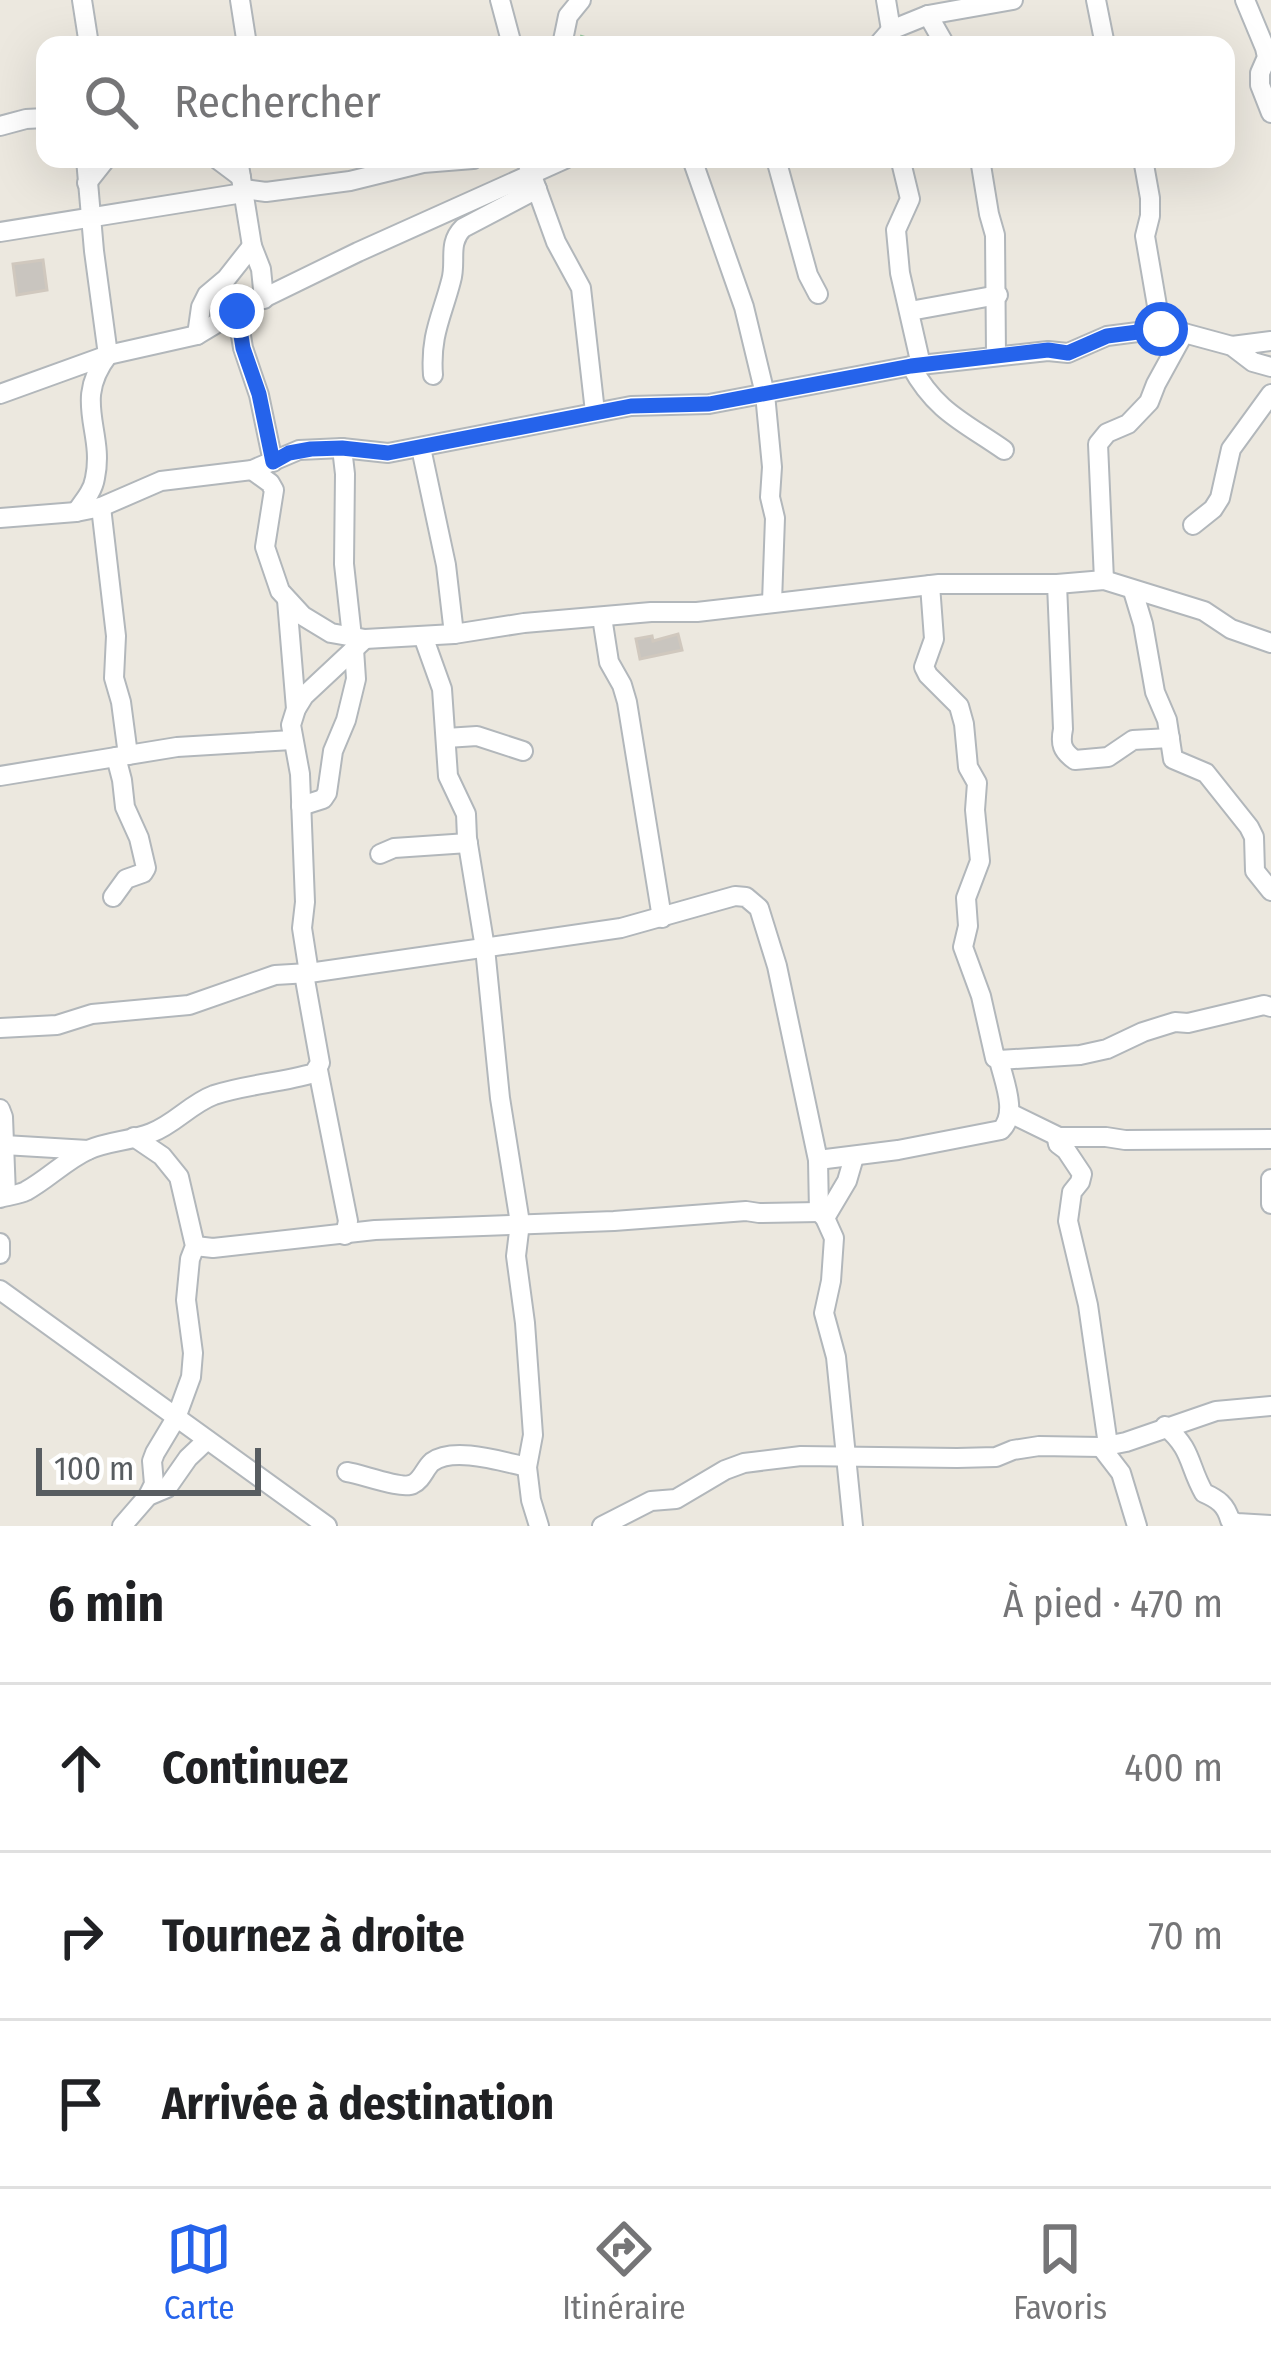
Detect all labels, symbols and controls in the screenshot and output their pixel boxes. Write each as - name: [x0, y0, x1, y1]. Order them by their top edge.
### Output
- search box: [36, 36, 1235, 168]
- icon: search: [78, 69, 144, 135]
- text: Rechercher: [174, 75, 381, 129]
- route end: [210, 284, 264, 338]
- route start: [1134, 302, 1188, 356]
- scale bar: [36, 1442, 261, 1495]
- text: 100 m: [54, 1449, 134, 1489]
- text: 6 min: [48, 1573, 164, 1635]
- text: À pied · 470 m: [1003, 1581, 1223, 1627]
- icon: ahead: [48, 1735, 114, 1801]
- text: Continuez: [162, 1741, 348, 1795]
- text: 400 m: [1124, 1745, 1223, 1791]
- icon: right: [48, 1903, 114, 1969]
- text: Tournez à droite: [162, 1909, 465, 1963]
- text: 70 m: [1148, 1913, 1223, 1959]
- icon: arrive: [48, 2071, 114, 2137]
- text: Arrivée à destination: [162, 2077, 554, 2131]
- tab: Carte: [164, 2216, 235, 2328]
- tab: Itinéraire: [562, 2216, 686, 2328]
- tab: Favoris: [1013, 2216, 1107, 2328]

